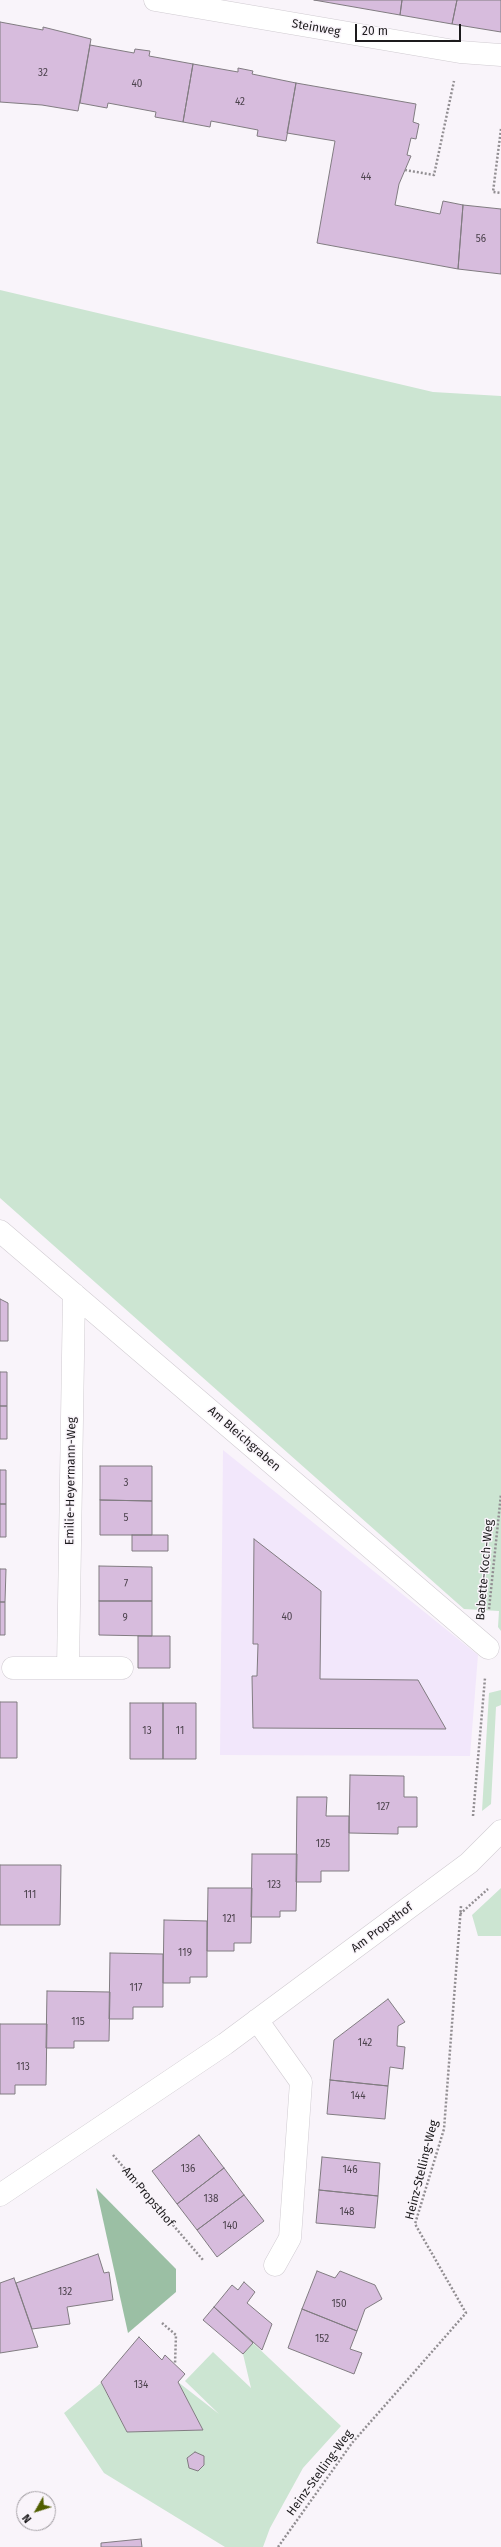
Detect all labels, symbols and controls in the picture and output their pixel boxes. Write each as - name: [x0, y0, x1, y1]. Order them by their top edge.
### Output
- scale bar: [357, 16, 463, 42]
- street label: Steinweg: [291, 17, 341, 39]
- text: 20 m: [362, 24, 388, 38]
- house number: 32: [38, 67, 48, 79]
- house number: 40: [132, 78, 142, 90]
- house number: 42: [235, 96, 245, 108]
- house number: 44: [361, 171, 371, 183]
- house number: 56: [476, 233, 486, 245]
- street label: Am Bleichgraben: [205, 1404, 283, 1474]
- street label: Emilie-Heyermann-Weg: [63, 1417, 79, 1545]
- house number: 3: [124, 1477, 128, 1489]
- house number: 5: [123, 1512, 129, 1524]
- street label: Babette-Koch-Weg: [473, 1519, 497, 1621]
- house number: 7: [124, 1578, 128, 1590]
- house number: 40: [282, 1611, 292, 1623]
- house number: 9: [122, 1612, 128, 1624]
- house number: 13: [142, 1725, 152, 1737]
- house number: 11: [176, 1725, 184, 1737]
- house number: 127: [376, 1801, 390, 1813]
- house number: 125: [316, 1838, 330, 1850]
- house number: 123: [267, 1879, 281, 1891]
- house number: 111: [24, 1889, 36, 1901]
- street label: Am Propsthof: [348, 1900, 416, 1956]
- house number: 121: [222, 1913, 236, 1925]
- house number: 119: [178, 1947, 192, 1959]
- house number: 117: [130, 1982, 142, 1994]
- house number: 115: [71, 2016, 85, 2028]
- house number: 142: [358, 2037, 372, 2049]
- house number: 113: [16, 2061, 30, 2073]
- house number: 144: [351, 2090, 365, 2102]
- street label: Heinz-Stelling-Weg: [403, 2119, 441, 2221]
- house number: 136: [181, 2163, 195, 2175]
- street label: Am Propsthof: [119, 2164, 177, 2230]
- house number: 146: [343, 2164, 357, 2176]
- house number: 138: [204, 2193, 218, 2205]
- house number: 148: [339, 2206, 355, 2218]
- house number: 140: [222, 2220, 238, 2232]
- house number: 132: [58, 2286, 72, 2298]
- house number: 150: [332, 2298, 346, 2310]
- house number: 152: [315, 2333, 329, 2345]
- house number: 134: [134, 2379, 148, 2391]
- street label: Heinz-Stelling-Weg: [284, 2427, 356, 2519]
- north arrow: [16, 2491, 56, 2531]
- text: N: [20, 2511, 34, 2525]

